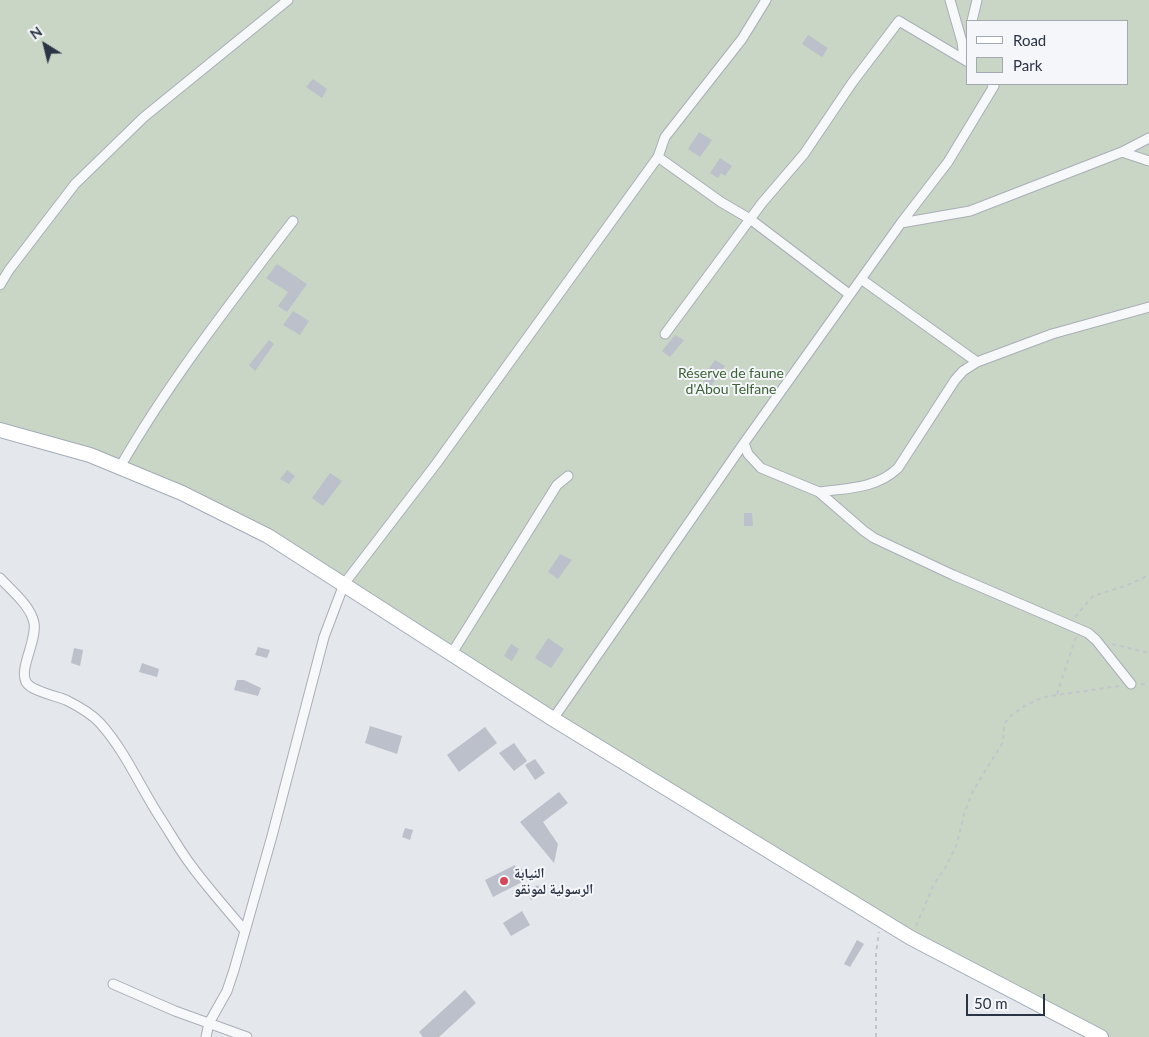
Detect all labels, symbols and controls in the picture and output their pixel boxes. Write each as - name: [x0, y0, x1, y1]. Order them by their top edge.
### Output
- north arrow: [20, 20, 70, 70]
- legend: [966, 20, 1129, 85]
- text: N: [27, 22, 45, 43]
- text: Road: [1013, 31, 1046, 49]
- text: Park: [1013, 56, 1042, 74]
- park label: Réserve de faune d'Abou Telfane: [678, 365, 784, 398]
- place label: النيابة الرسولية لمونقو: [514, 865, 593, 898]
- marker: النيابة الرسولية لمونقو: [498, 875, 510, 887]
- scale bar: [969, 984, 1048, 1016]
- text: 50 m: [974, 994, 1008, 1012]

